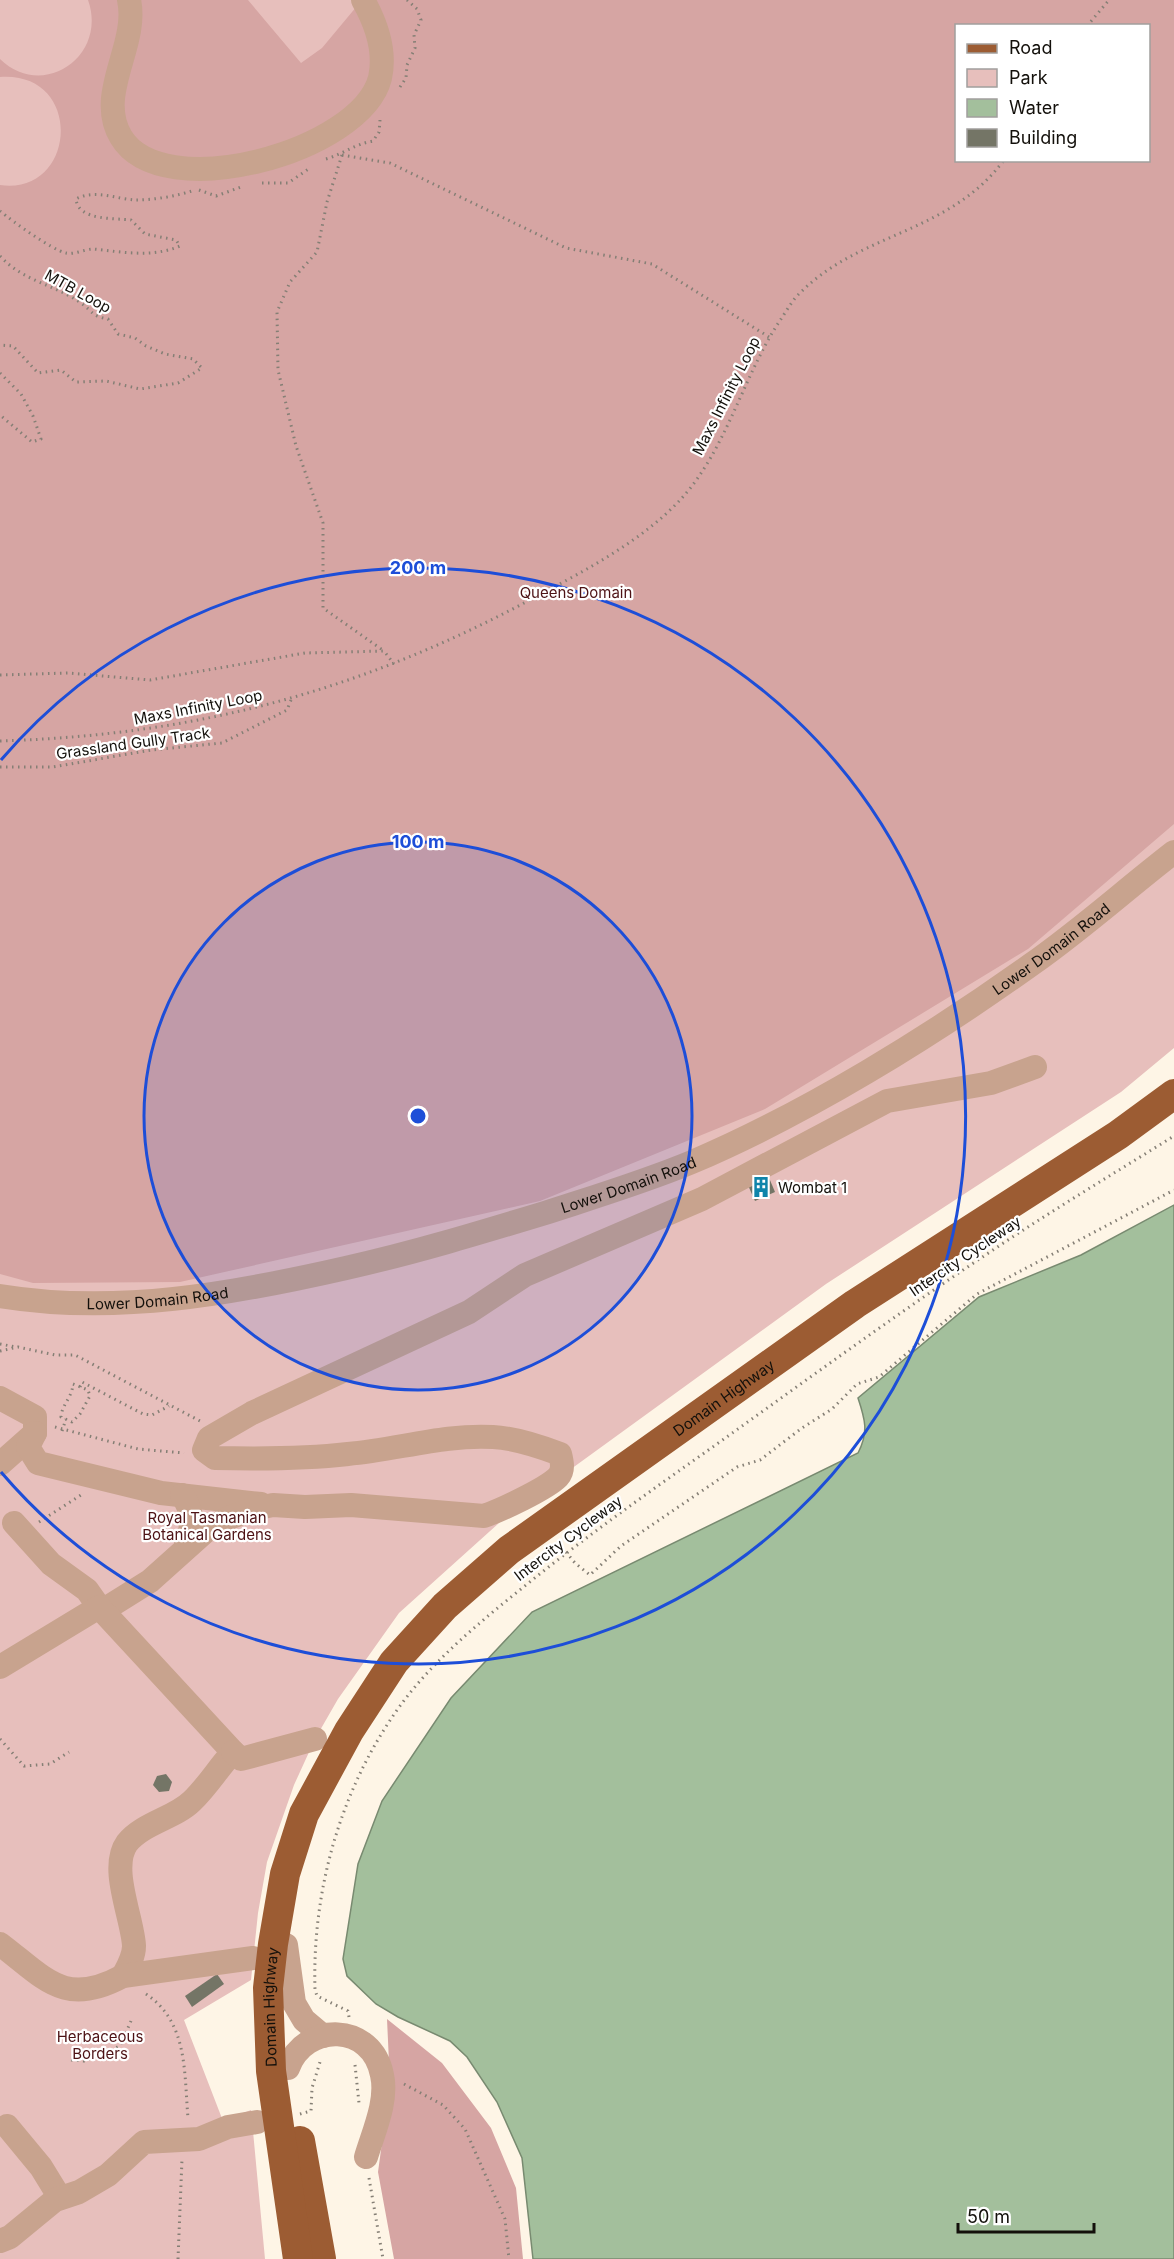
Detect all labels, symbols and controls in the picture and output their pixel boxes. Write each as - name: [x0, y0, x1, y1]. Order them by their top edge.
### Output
- legend: [955, 24, 1150, 162]
- text: Road: [1009, 37, 1052, 58]
- text: Park: [1009, 67, 1048, 88]
- text: Water: [1009, 97, 1059, 118]
- text: Building: [1009, 127, 1077, 148]
- street label: MTB Loop: [42, 265, 114, 317]
- street label: Maxs Infinity Loop: [688, 334, 764, 458]
- text: 200 m: [390, 557, 446, 578]
- park label: Queens Domain: [520, 583, 632, 602]
- street label: Maxs Infinity Loop: [132, 685, 264, 729]
- street label: Grassland Gully Track: [55, 723, 212, 763]
- text: 100 m: [392, 831, 444, 852]
- street label: Lower Domain Road: [988, 898, 1114, 999]
- centre of rings: [408, 1106, 428, 1126]
- street label: Lower Domain Road: [558, 1152, 699, 1217]
- building icon: Wombat 1: [749, 1175, 773, 1199]
- place label: Wombat 1: [778, 1178, 847, 1197]
- street label: Intercity Cycleway: [906, 1211, 1025, 1300]
- street label: Lower Domain Road: [86, 1282, 230, 1313]
- street label: Domain Highway: [669, 1355, 778, 1440]
- street label: Intercity Cycleway: [510, 1491, 626, 1585]
- park label: Royal Tasmanian Botanical Gardens: [142, 1508, 272, 1544]
- street label: Domain Highway: [258, 1946, 282, 2067]
- park label: Herbaceous Borders: [57, 2027, 143, 2063]
- scale bar: [958, 2196, 1094, 2234]
- text: 50 m: [967, 2206, 1010, 2227]

